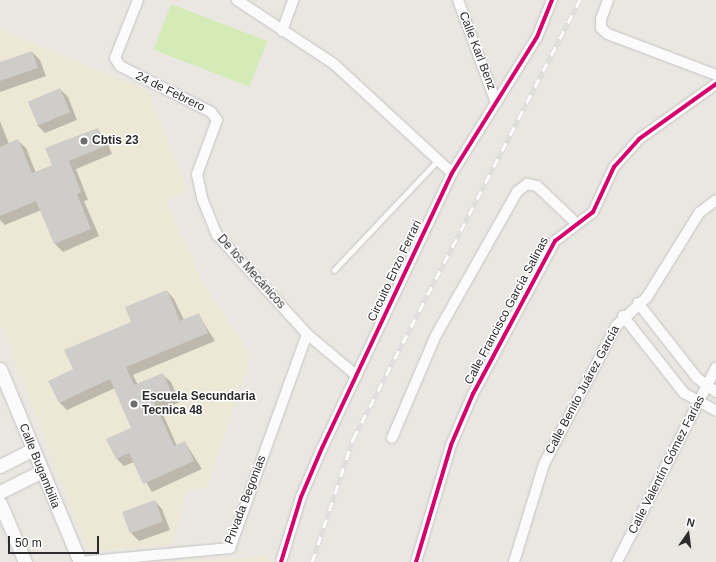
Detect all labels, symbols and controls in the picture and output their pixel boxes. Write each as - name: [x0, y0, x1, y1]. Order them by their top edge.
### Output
- street label: Calle Karl Benz: [455, 10, 499, 92]
- street label: 24 de Febrero: [133, 69, 207, 115]
- place label: Cbtis 23: [92, 134, 139, 148]
- marker: Cbtis 23: [79, 136, 89, 146]
- street label: Circuito Enzo Ferrari: [365, 218, 425, 324]
- street label: De los Mecánicos: [214, 232, 288, 312]
- street label: Calle Francisco García Salinas: [462, 235, 552, 387]
- street label: Calle Benito Juárez García: [543, 323, 623, 457]
- place label: Escuela Secundaria Tecnica 48: [142, 390, 255, 418]
- street label: Calle Valentín Gómez Farías: [626, 393, 708, 537]
- marker: Escuela Secundaria Tecnica 48: [129, 399, 139, 409]
- street label: Calle Bugambilia: [15, 422, 63, 510]
- street label: Privada Begonias: [222, 454, 270, 546]
- north arrow: [668, 514, 708, 554]
- text: N: [686, 516, 696, 529]
- scale bar: [10, 528, 101, 554]
- text: 50 m: [15, 536, 42, 550]

